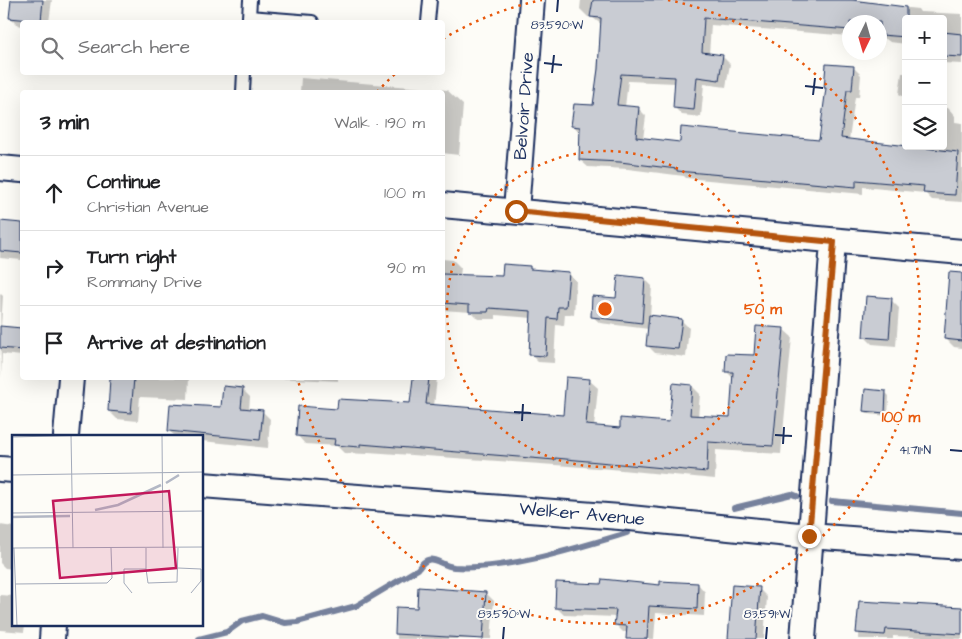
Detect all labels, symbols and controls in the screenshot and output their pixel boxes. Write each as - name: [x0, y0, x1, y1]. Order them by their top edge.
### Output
- north arrow: [842, 15, 887, 60]
- map controls: [902, 15, 947, 150]
- button: +: [902, 15, 947, 60]
- text: 83.590°W: [531, 17, 584, 34]
- search box: [20, 20, 445, 75]
- icon: search: [38, 34, 66, 62]
- text: Search here: [78, 34, 190, 61]
- street label: Belvoir Drive: [508, 51, 540, 161]
- button: −: [902, 60, 947, 105]
- button: layers: [902, 105, 947, 150]
- text: 3 min: [40, 108, 89, 137]
- text: Walk · 190 m: [334, 112, 425, 134]
- text: Continue: [87, 169, 161, 196]
- icon: ahead: [40, 179, 68, 207]
- text: 100 m: [384, 182, 425, 204]
- text: Christian Avenue: [87, 196, 209, 218]
- route start: [505, 200, 528, 223]
- text: Turn right: [87, 244, 176, 271]
- icon: right: [40, 254, 68, 282]
- text: 90 m: [387, 257, 425, 279]
- text: Rommany Drive: [87, 271, 202, 293]
- text: 50 m: [744, 299, 782, 320]
- centre of rings: [596, 300, 614, 318]
- icon: arrive: [40, 329, 68, 357]
- text: Arrive at destination: [87, 330, 266, 357]
- text: 100 m: [882, 407, 921, 428]
- inset map: [12, 435, 204, 626]
- text: 41.711°N: [899, 442, 931, 459]
- street label: Welker Avenue: [518, 496, 646, 532]
- route end: [798, 525, 821, 548]
- text: 83.590°W: [478, 606, 531, 623]
- text: 83.591°W: [744, 606, 791, 623]

